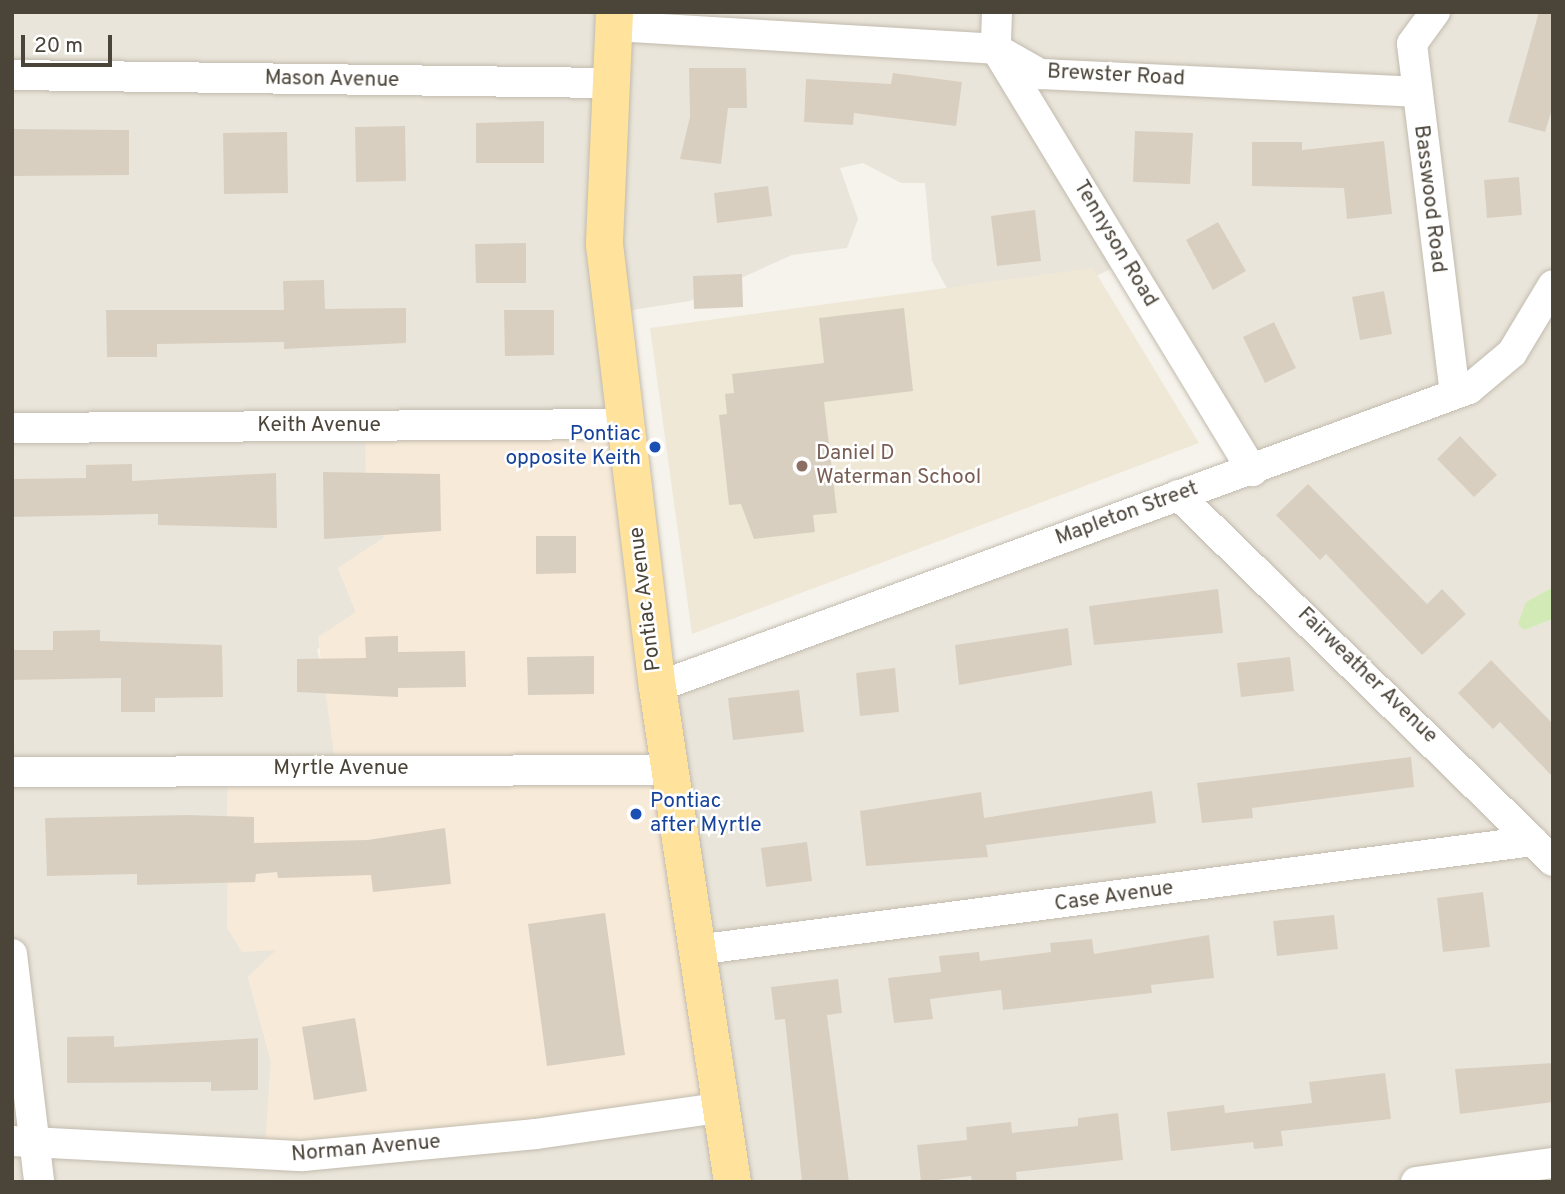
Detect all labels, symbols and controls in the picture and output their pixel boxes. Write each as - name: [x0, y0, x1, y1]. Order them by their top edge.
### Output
- scale bar: [24, 21, 116, 65]
- text: 20 m: [34, 33, 83, 60]
- street label: Brewster Road: [1046, 60, 1186, 92]
- street label: Mason Avenue: [264, 66, 400, 94]
- street label: Basswood Road: [1407, 124, 1451, 274]
- street label: Tennyson Road: [1067, 176, 1163, 312]
- street label: Keith Avenue: [257, 413, 381, 439]
- place label: Pontiac opposite Keith: [505, 422, 641, 472]
- marker: Pontiac opposite Keith: [647, 439, 663, 455]
- place label: Daniel D Waterman School: [816, 441, 981, 491]
- marker: Daniel D Waterman School: [794, 458, 810, 474]
- street label: Mapleton Street: [1052, 477, 1202, 551]
- street label: Pontiac Avenue: [625, 525, 667, 673]
- street label: Fairweather Avenue: [1291, 602, 1443, 750]
- street label: Myrtle Avenue: [273, 756, 409, 782]
- place label: Pontiac after Myrtle: [650, 789, 762, 839]
- marker: Pontiac after Myrtle: [628, 806, 644, 822]
- street label: Case Avenue: [1052, 876, 1176, 918]
- street label: Norman Avenue: [290, 1130, 442, 1168]

